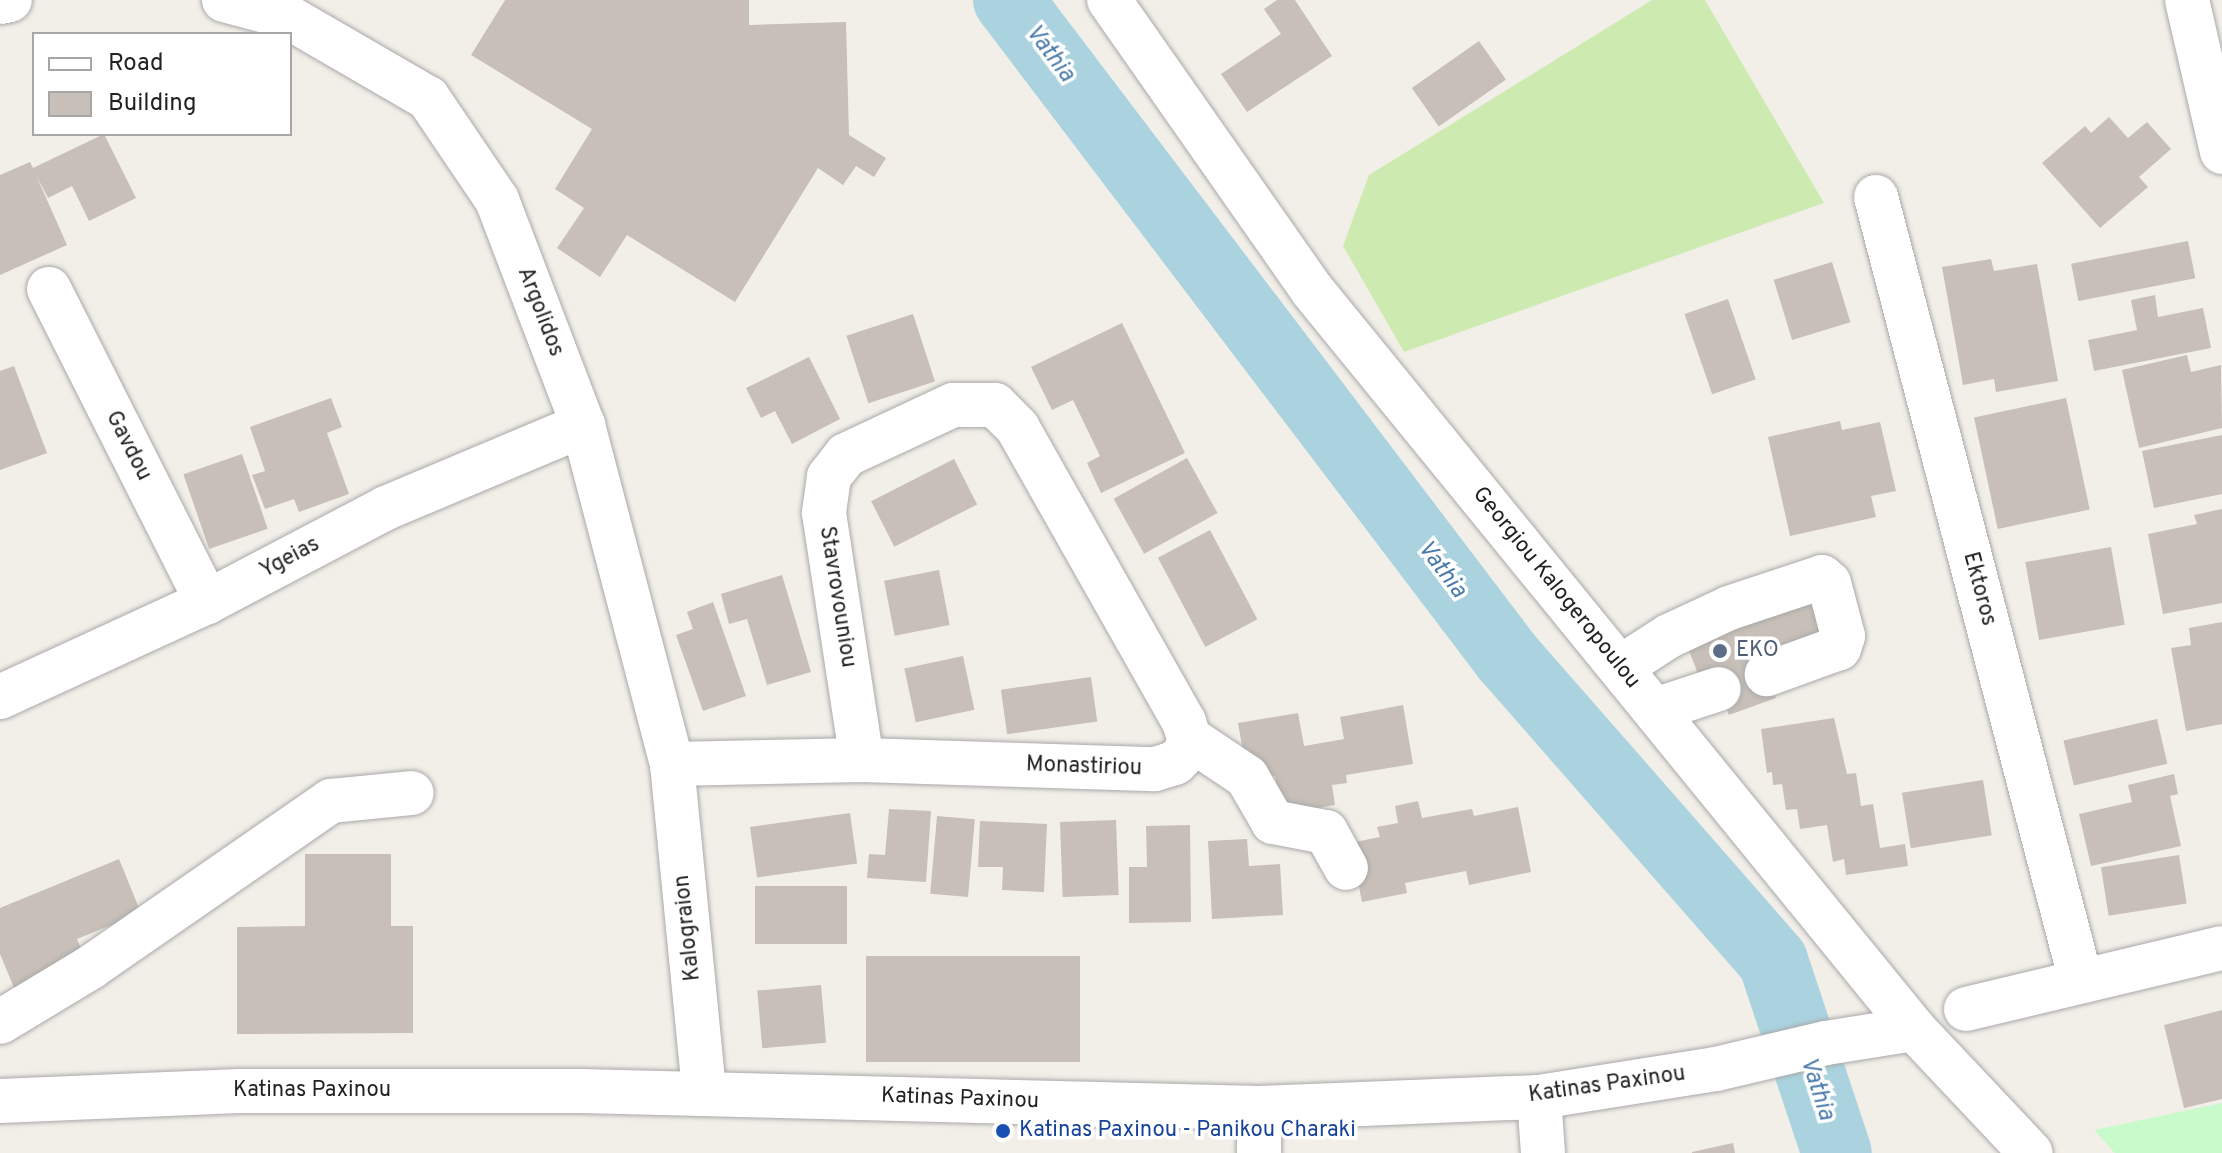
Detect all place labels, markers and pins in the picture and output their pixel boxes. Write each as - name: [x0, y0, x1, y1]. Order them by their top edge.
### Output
- place label: EKO: [1736, 638, 1779, 664]
- marker: EKO: [1711, 642, 1729, 660]
- place label: Katinas Paxinou - Panikou Charaki: [1019, 1118, 1356, 1144]
- marker: Katinas Paxinou - Panikou Charaki: [994, 1122, 1012, 1140]

